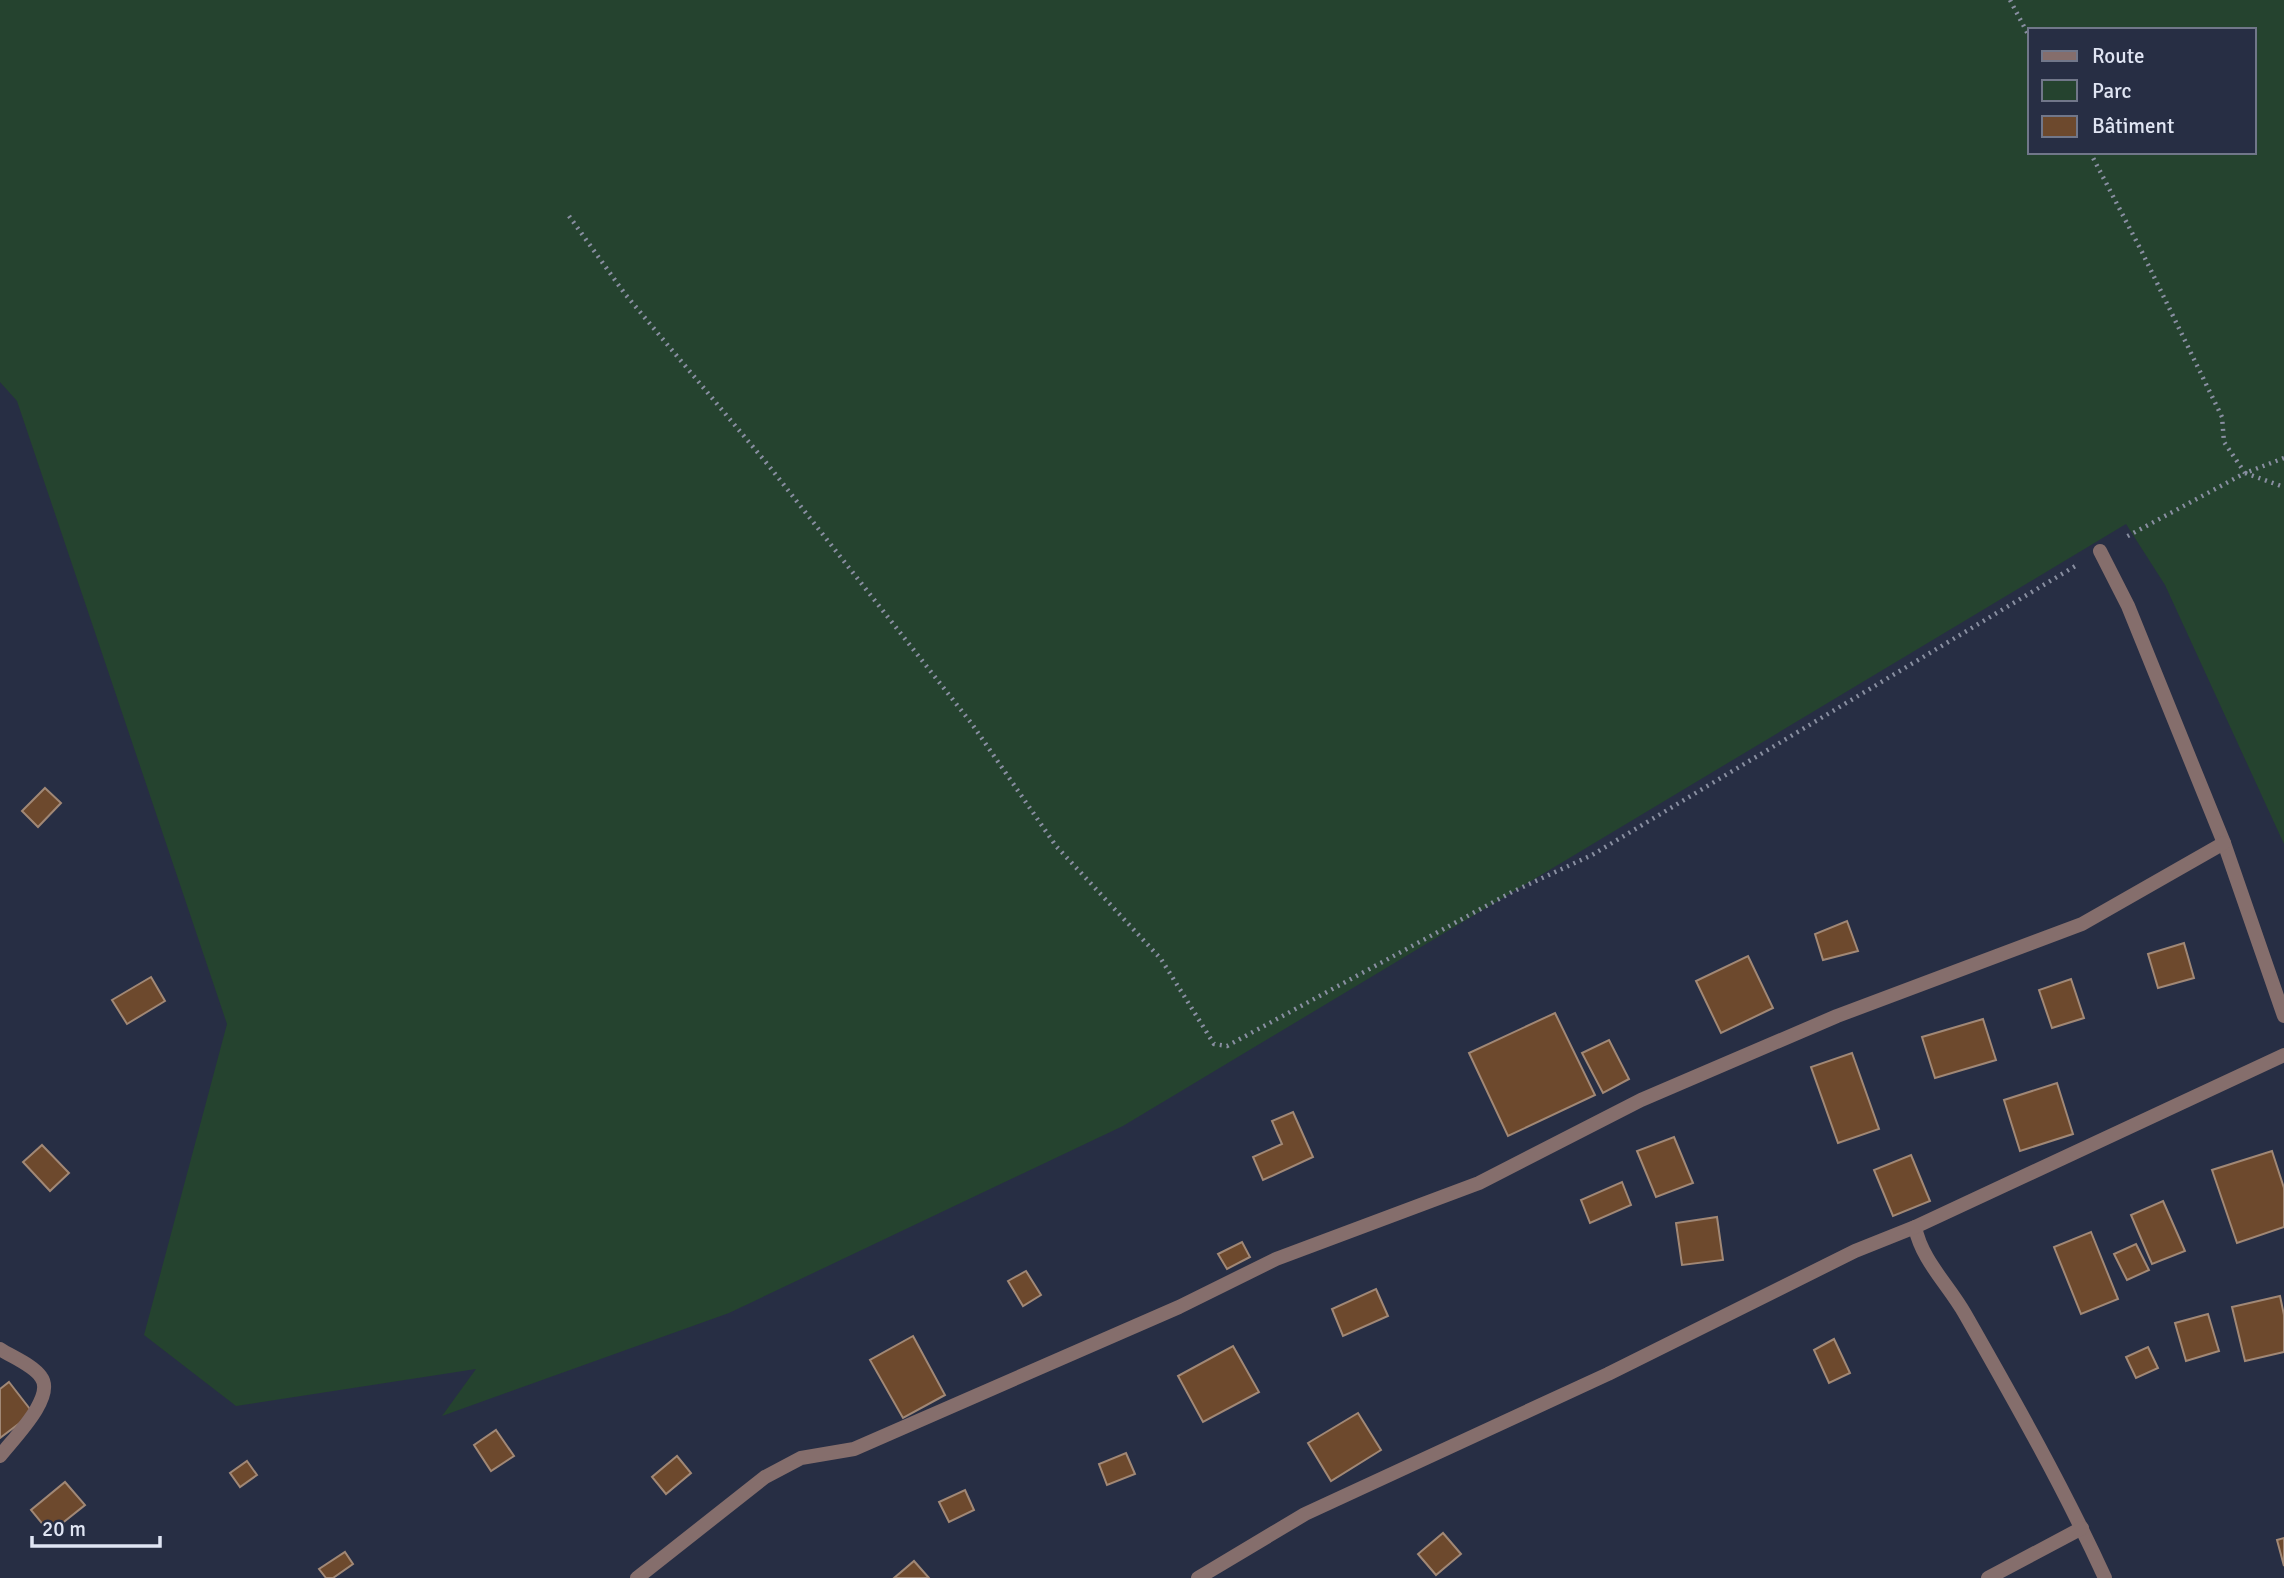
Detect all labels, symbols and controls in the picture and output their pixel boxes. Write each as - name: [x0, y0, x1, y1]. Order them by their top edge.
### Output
- legend: [2028, 28, 2256, 154]
- text: Route: [2092, 43, 2144, 69]
- text: Parc: [2092, 78, 2131, 104]
- text: Bâtiment: [2092, 113, 2174, 139]
- scale bar: [32, 1504, 159, 1548]
- text: 20 m: [42, 1516, 86, 1542]

